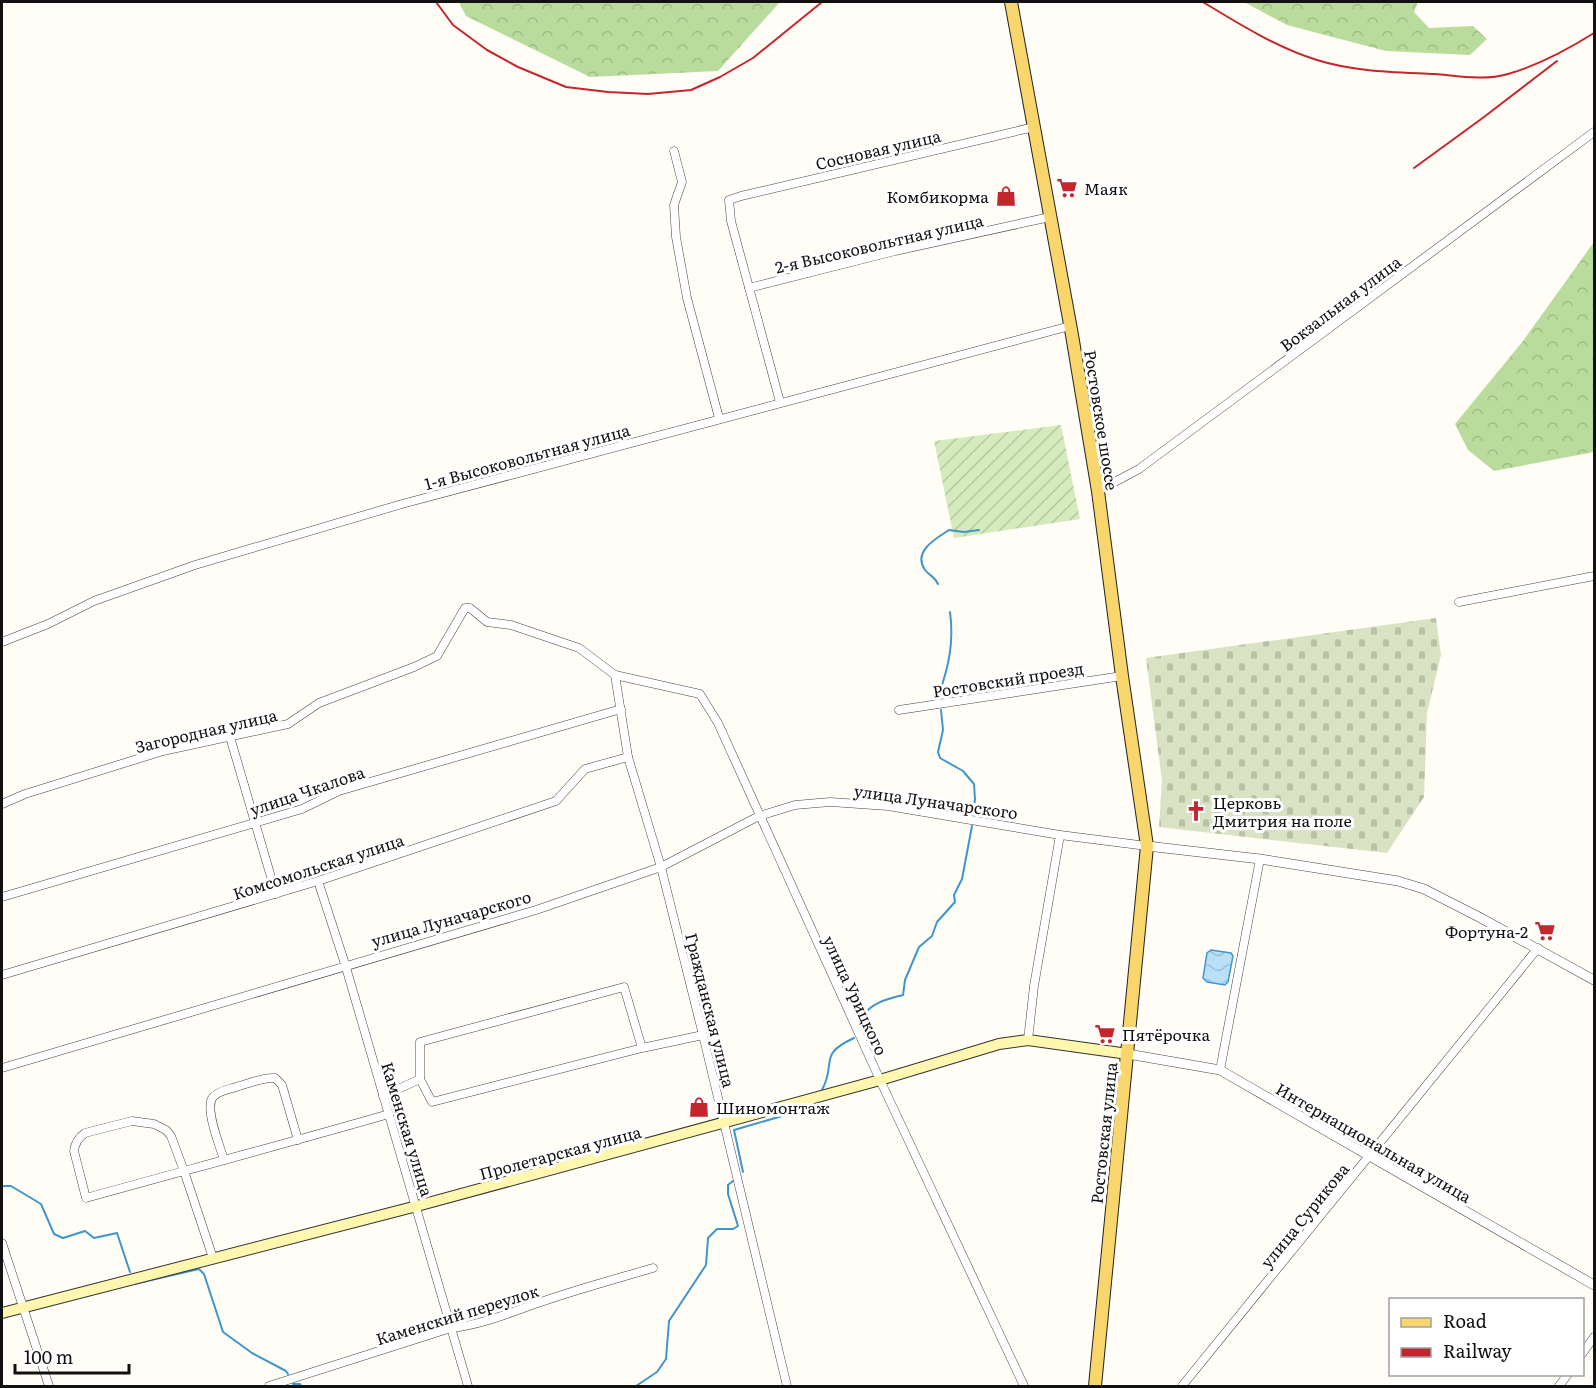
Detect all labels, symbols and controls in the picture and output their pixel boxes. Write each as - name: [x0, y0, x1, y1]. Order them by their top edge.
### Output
- street label: Сосновая улица: [813, 123, 943, 175]
- supermarket icon: Маяк: [1055, 176, 1079, 200]
- place label: Маяк: [1084, 176, 1128, 200]
- place label: Комбикорма: [887, 184, 989, 208]
- shop icon: Комбикорма: [994, 184, 1018, 208]
- street label: 2-я Высоковольтная улица: [772, 207, 986, 279]
- street label: Вокзальная улица: [1274, 249, 1406, 357]
- street label: Ростовское шоссе: [1079, 348, 1125, 492]
- street label: 1-я Высоковольтная улица: [422, 417, 633, 495]
- street label: Ростовский проезд: [931, 655, 1085, 703]
- street label: Загородная улица: [133, 702, 280, 758]
- street label: улица Чкалова: [246, 759, 368, 821]
- street label: улица Луначарского: [853, 778, 1019, 824]
- place label: Церковь Дмитрия на поле: [1213, 790, 1352, 832]
- church icon: Церковь Дмитрия на поле: [1184, 799, 1208, 823]
- street label: Комсомольская улица: [229, 827, 407, 905]
- street label: улица Луначарского: [368, 884, 534, 952]
- place label: Фортуна-2: [1445, 919, 1528, 943]
- supermarket icon: Фортуна-2: [1533, 919, 1557, 943]
- street label: Гражданская улица: [680, 930, 742, 1090]
- street label: улица Урицкого: [818, 931, 894, 1059]
- supermarket icon: Пятёрочка: [1093, 1022, 1117, 1046]
- place label: Пятёрочка: [1122, 1022, 1210, 1046]
- street label: Каменская улица: [376, 1059, 440, 1200]
- street label: Ростовская улица: [1084, 1061, 1122, 1205]
- street label: Интернациональная улица: [1272, 1076, 1477, 1208]
- shop icon: Шиномонтаж: [687, 1095, 711, 1119]
- place label: Шиномонтаж: [716, 1095, 830, 1119]
- street label: Пролетарская улица: [476, 1119, 644, 1185]
- street label: улица Сурикова: [1254, 1157, 1354, 1273]
- street label: Каменский переулок: [373, 1278, 542, 1350]
- legend: [1389, 1298, 1584, 1376]
- text: Road: [1443, 1307, 1487, 1334]
- scale bar: [15, 1337, 129, 1375]
- text: Railway: [1443, 1337, 1512, 1364]
- text: 100 m: [24, 1343, 73, 1370]

